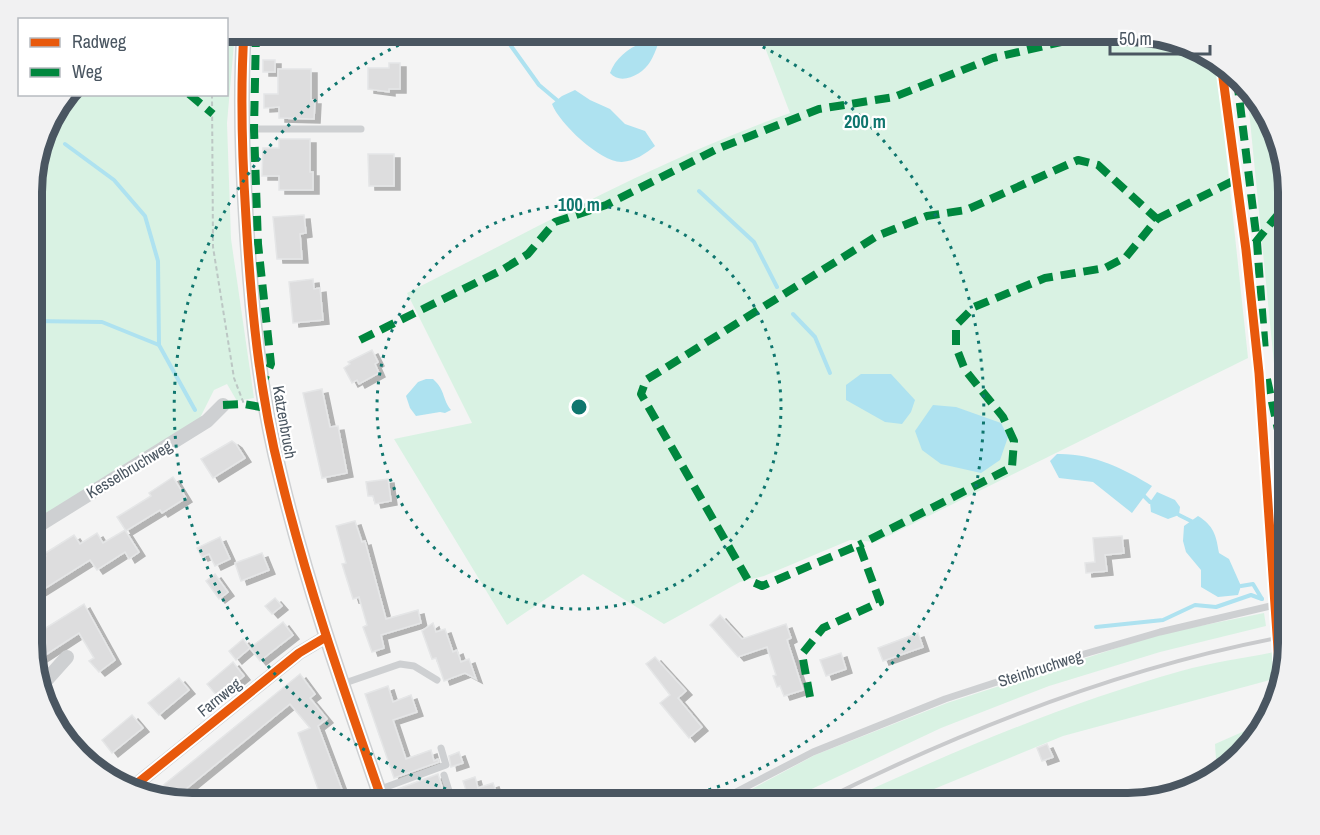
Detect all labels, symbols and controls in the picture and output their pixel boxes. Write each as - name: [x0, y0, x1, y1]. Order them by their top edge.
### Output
- legend: [18, 18, 228, 96]
- scale bar: [1110, 18, 1210, 56]
- text: 50 m: [1119, 26, 1152, 51]
- text: Radweg: [72, 29, 127, 54]
- text: Weg: [72, 59, 103, 84]
- text: 200 m: [844, 109, 886, 134]
- text: 100 m: [558, 192, 600, 217]
- street label: Katzenbruch: [268, 384, 302, 460]
- centre of rings: [569, 397, 589, 417]
- street label: Kesselbruchweg: [82, 434, 177, 503]
- street label: Steinbruchweg: [995, 644, 1086, 692]
- street label: Farnweg: [192, 672, 246, 721]

